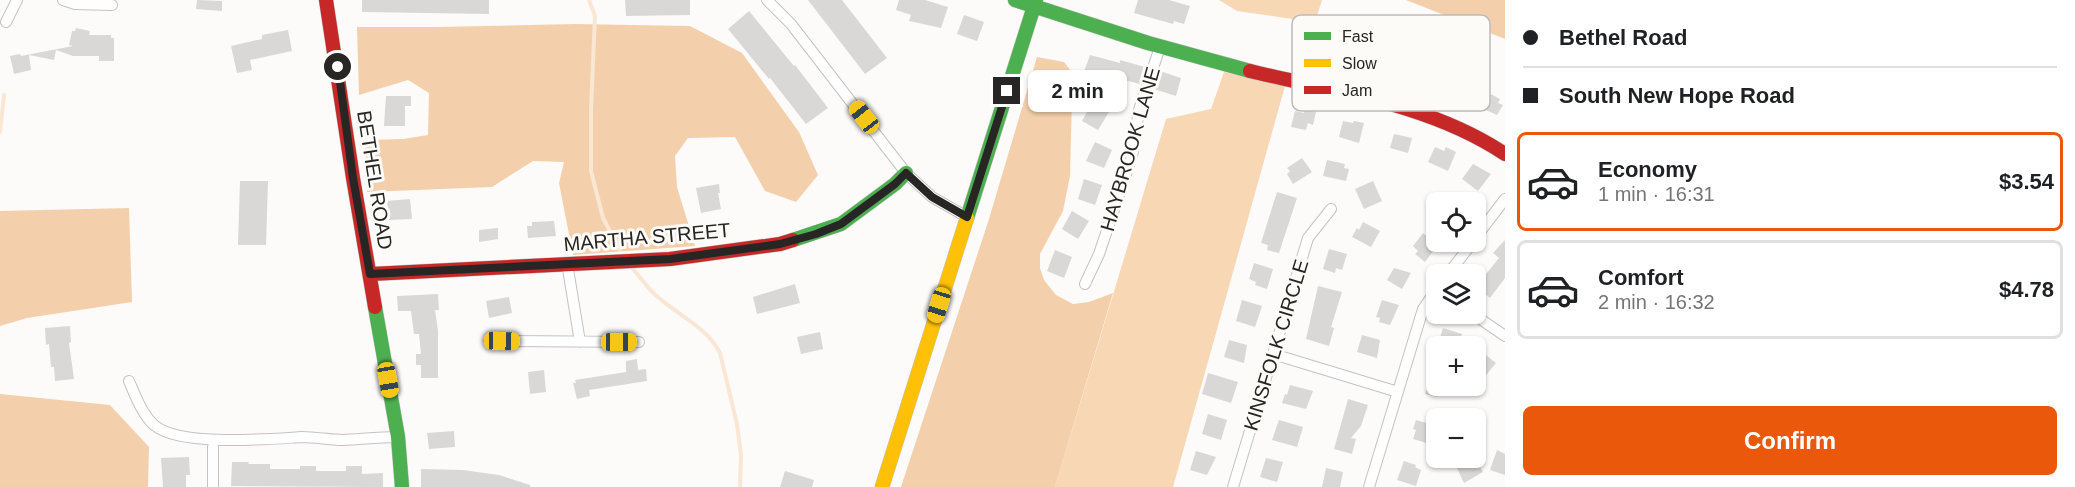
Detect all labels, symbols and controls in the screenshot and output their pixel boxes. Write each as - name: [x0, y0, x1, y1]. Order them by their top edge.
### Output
- legend: [1292, 15, 1490, 111]
- text: Bethel Road: [1559, 25, 1687, 50]
- text: Fast: [1342, 28, 1374, 45]
- route start: [324, 53, 351, 80]
- text: Slow: [1342, 55, 1377, 72]
- street label: HAYBROOK LANE: [1096, 64, 1164, 234]
- callout: 2 min: [1028, 70, 1127, 112]
- route end: [993, 77, 1020, 104]
- text: 2 min: [1051, 80, 1104, 102]
- text: Jam: [1342, 82, 1372, 99]
- text: South New Hope Road: [1559, 83, 1795, 108]
- car: [846, 97, 882, 137]
- street label: BETHEL ROAD: [353, 109, 397, 251]
- icon: car: [1526, 155, 1580, 209]
- text: Economy: [1598, 157, 1697, 182]
- text: $3.54: [1999, 169, 2054, 194]
- text: 1 min · 16:31: [1598, 183, 1715, 205]
- map controls: [1426, 192, 1486, 468]
- button: locate: [1426, 192, 1486, 252]
- street label: MARTHA STREET: [563, 219, 731, 255]
- street label: KINSFOLK CIRCLE: [1239, 257, 1313, 433]
- icon: car: [1526, 263, 1580, 317]
- button: layers: [1426, 264, 1486, 324]
- text: Comfort: [1598, 265, 1684, 290]
- text: $4.78: [1999, 277, 2054, 302]
- car: [925, 285, 953, 325]
- text: 2 min · 16:32: [1598, 291, 1715, 313]
- car: [484, 332, 520, 350]
- car: [601, 333, 637, 351]
- button: +: [1426, 336, 1486, 396]
- car: [376, 361, 400, 399]
- button: Confirm: [1523, 406, 2057, 475]
- button: −: [1426, 408, 1486, 468]

